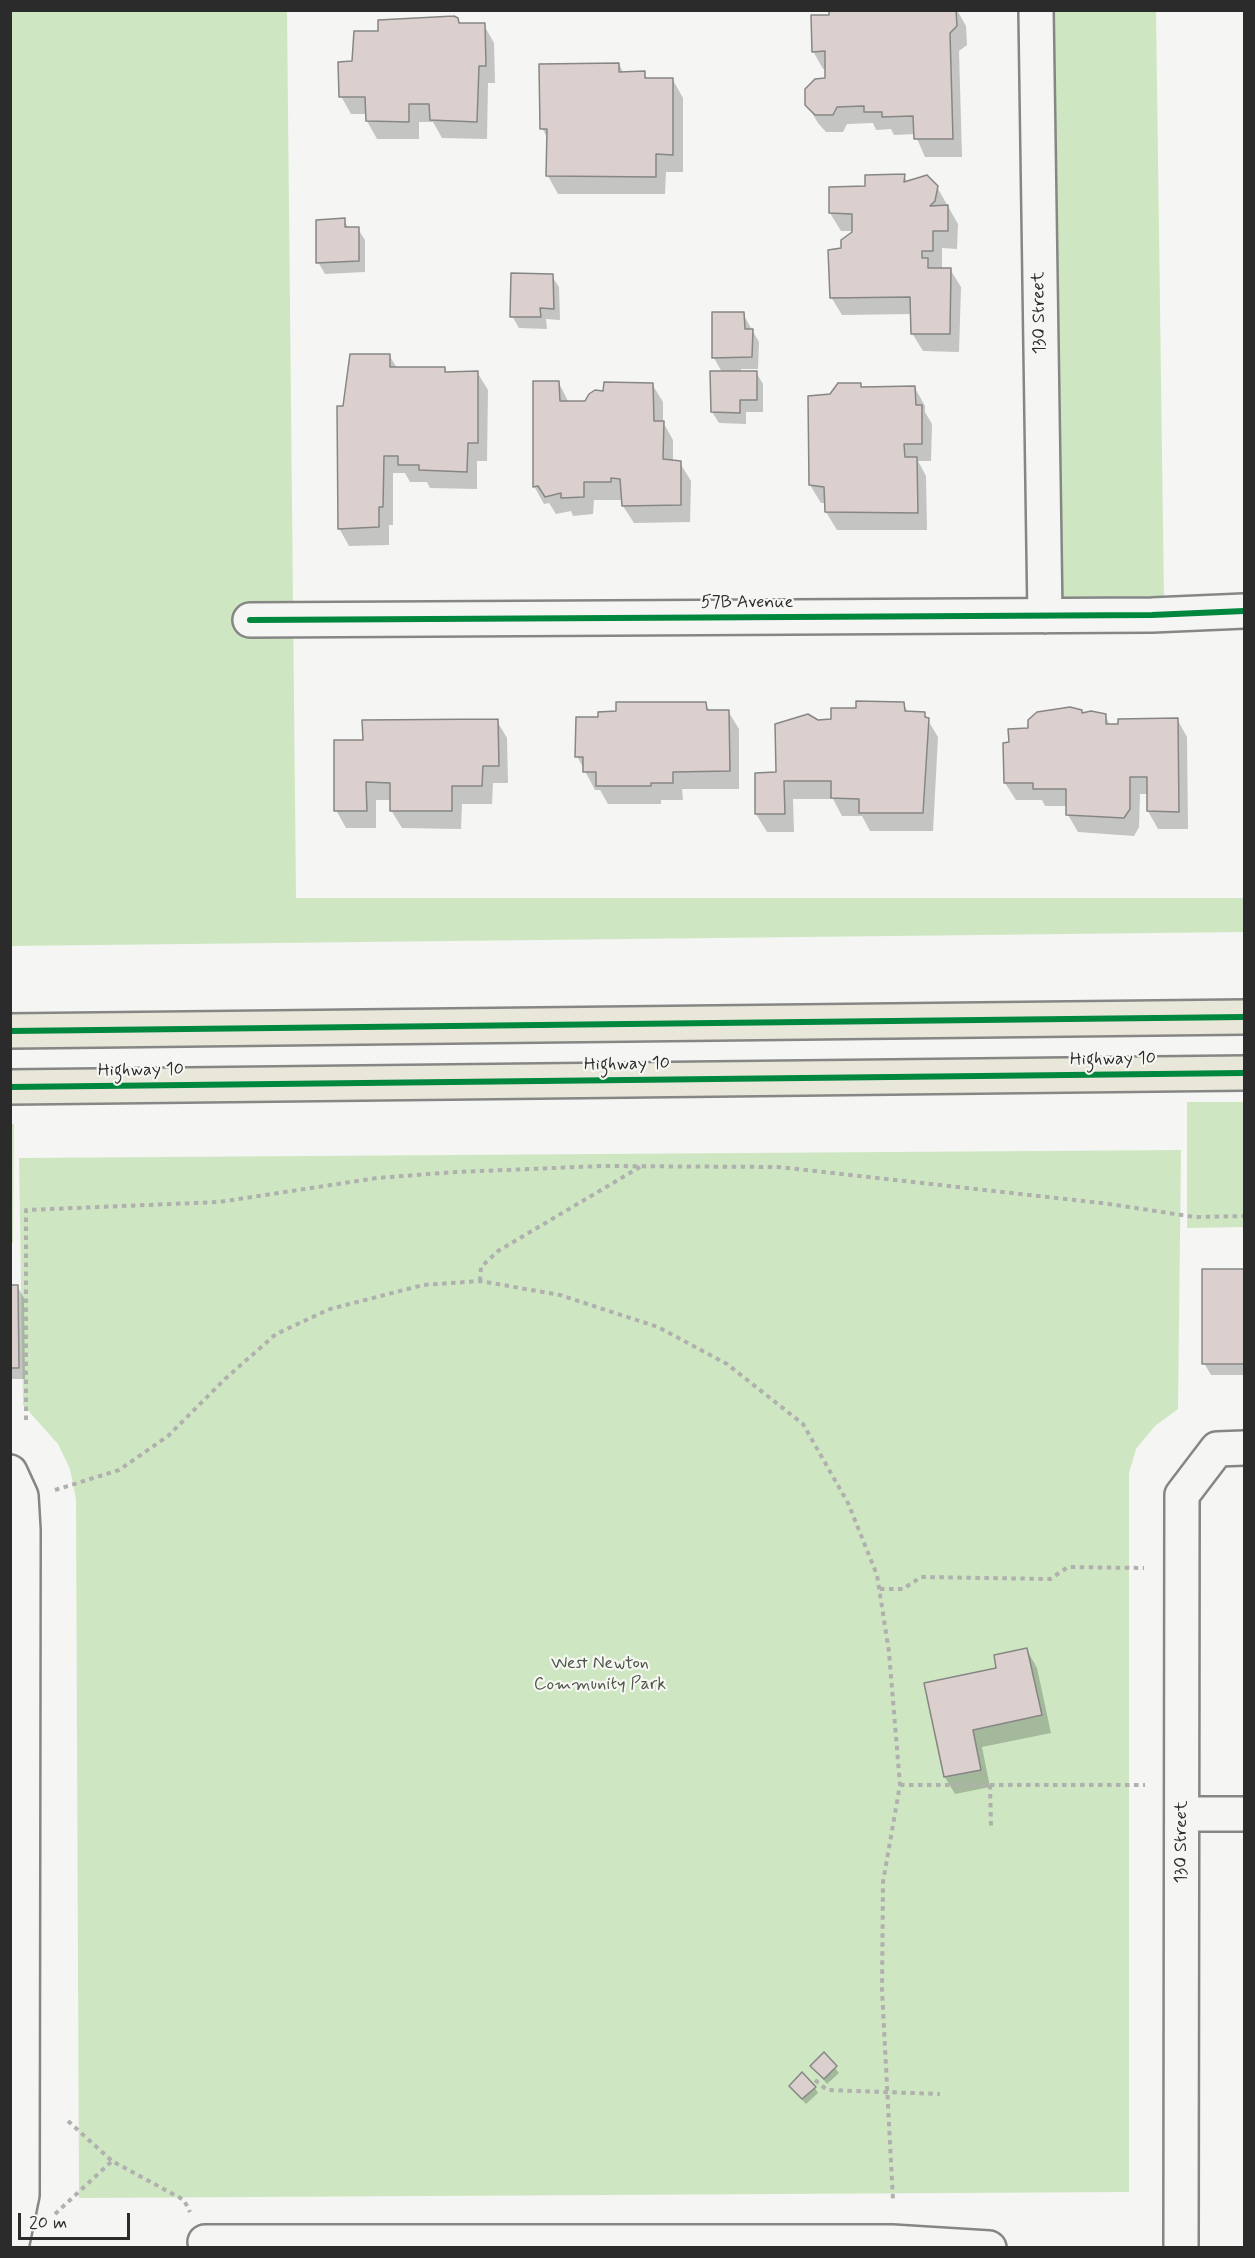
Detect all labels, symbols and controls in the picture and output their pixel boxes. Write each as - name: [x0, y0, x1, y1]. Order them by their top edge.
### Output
- street label: 130 Street: [1028, 271, 1052, 355]
- street label: 57B Avenue: [701, 592, 793, 614]
- street label: Highway 10: [1070, 1048, 1156, 1072]
- street label: Highway 10: [584, 1053, 670, 1077]
- street label: Highway 10: [98, 1059, 184, 1083]
- park label: West Newton Community Park: [534, 1653, 666, 1696]
- street label: 130 Street: [1171, 1801, 1193, 1883]
- scale bar: [21, 2201, 134, 2239]
- text: 20 m: [29, 2211, 67, 2235]

